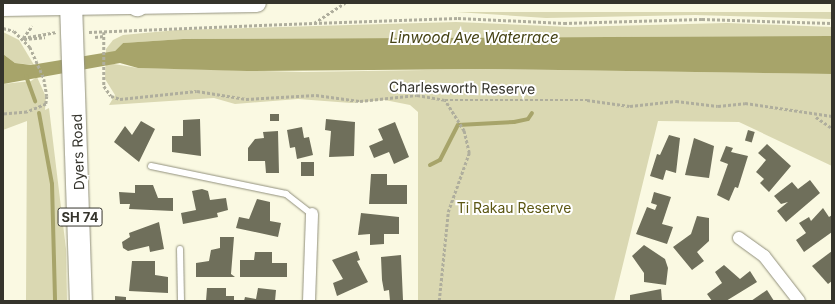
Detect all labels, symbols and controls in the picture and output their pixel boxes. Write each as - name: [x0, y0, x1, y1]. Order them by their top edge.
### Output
- water label: Linwood Ave Waterrace: [389, 29, 559, 47]
- street label: Charlesworth Reserve: [389, 78, 535, 98]
- street label: Dyers Road: [68, 114, 88, 190]
- park label: Ti Rakau Reserve: [457, 200, 571, 216]
- road number: SH 74: [57, 206, 103, 228]

